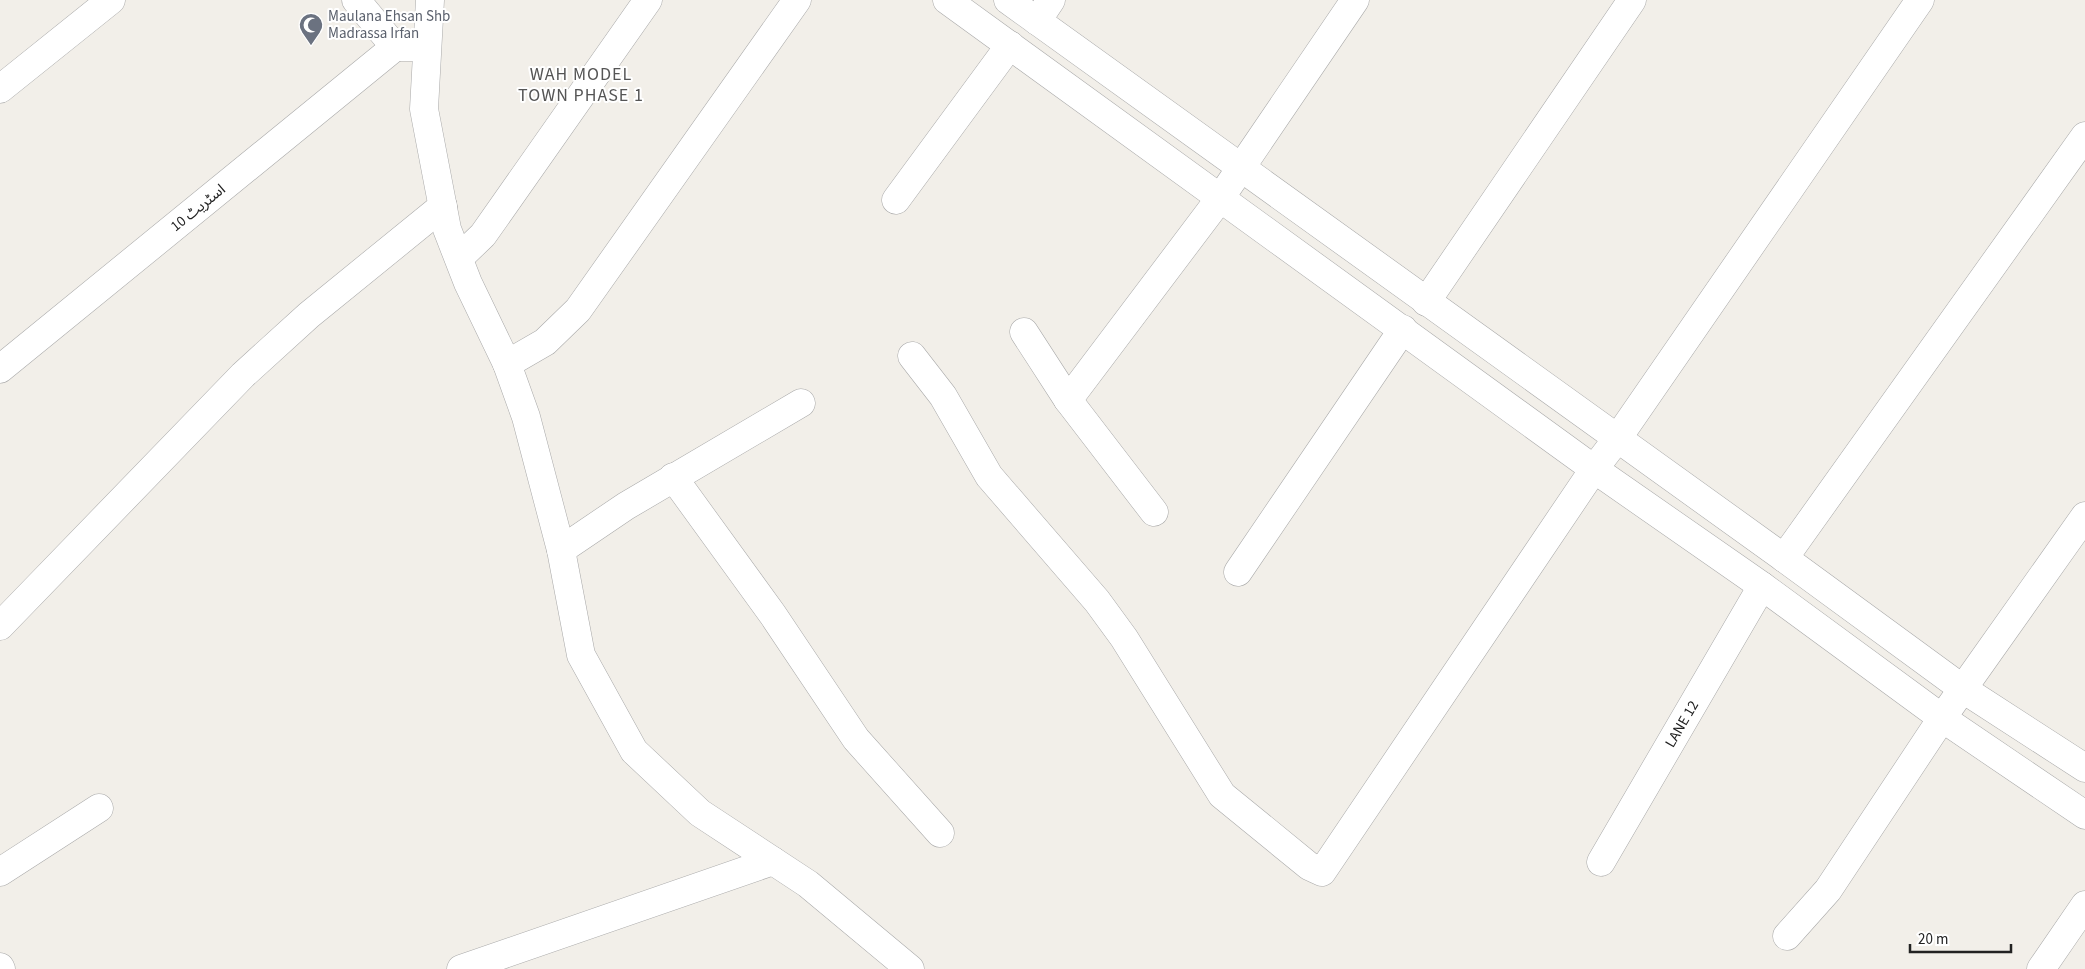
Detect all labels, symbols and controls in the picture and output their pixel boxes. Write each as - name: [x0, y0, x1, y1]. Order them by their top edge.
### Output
- place label: Maulana Ehsan Shb Madrassa Irfan: [328, 6, 450, 44]
- mosque icon: Maulana Ehsan Shb Madrassa Irfan: [298, 12, 324, 46]
- district label: WAH MODEL TOWN PHASE 1: [518, 62, 644, 108]
- street label: اسٹریٹ 10: [166, 179, 230, 237]
- street label: LANE 12: [1660, 696, 1704, 751]
- scale bar: [1910, 922, 2011, 954]
- text: 20 m: [1918, 929, 1948, 950]

